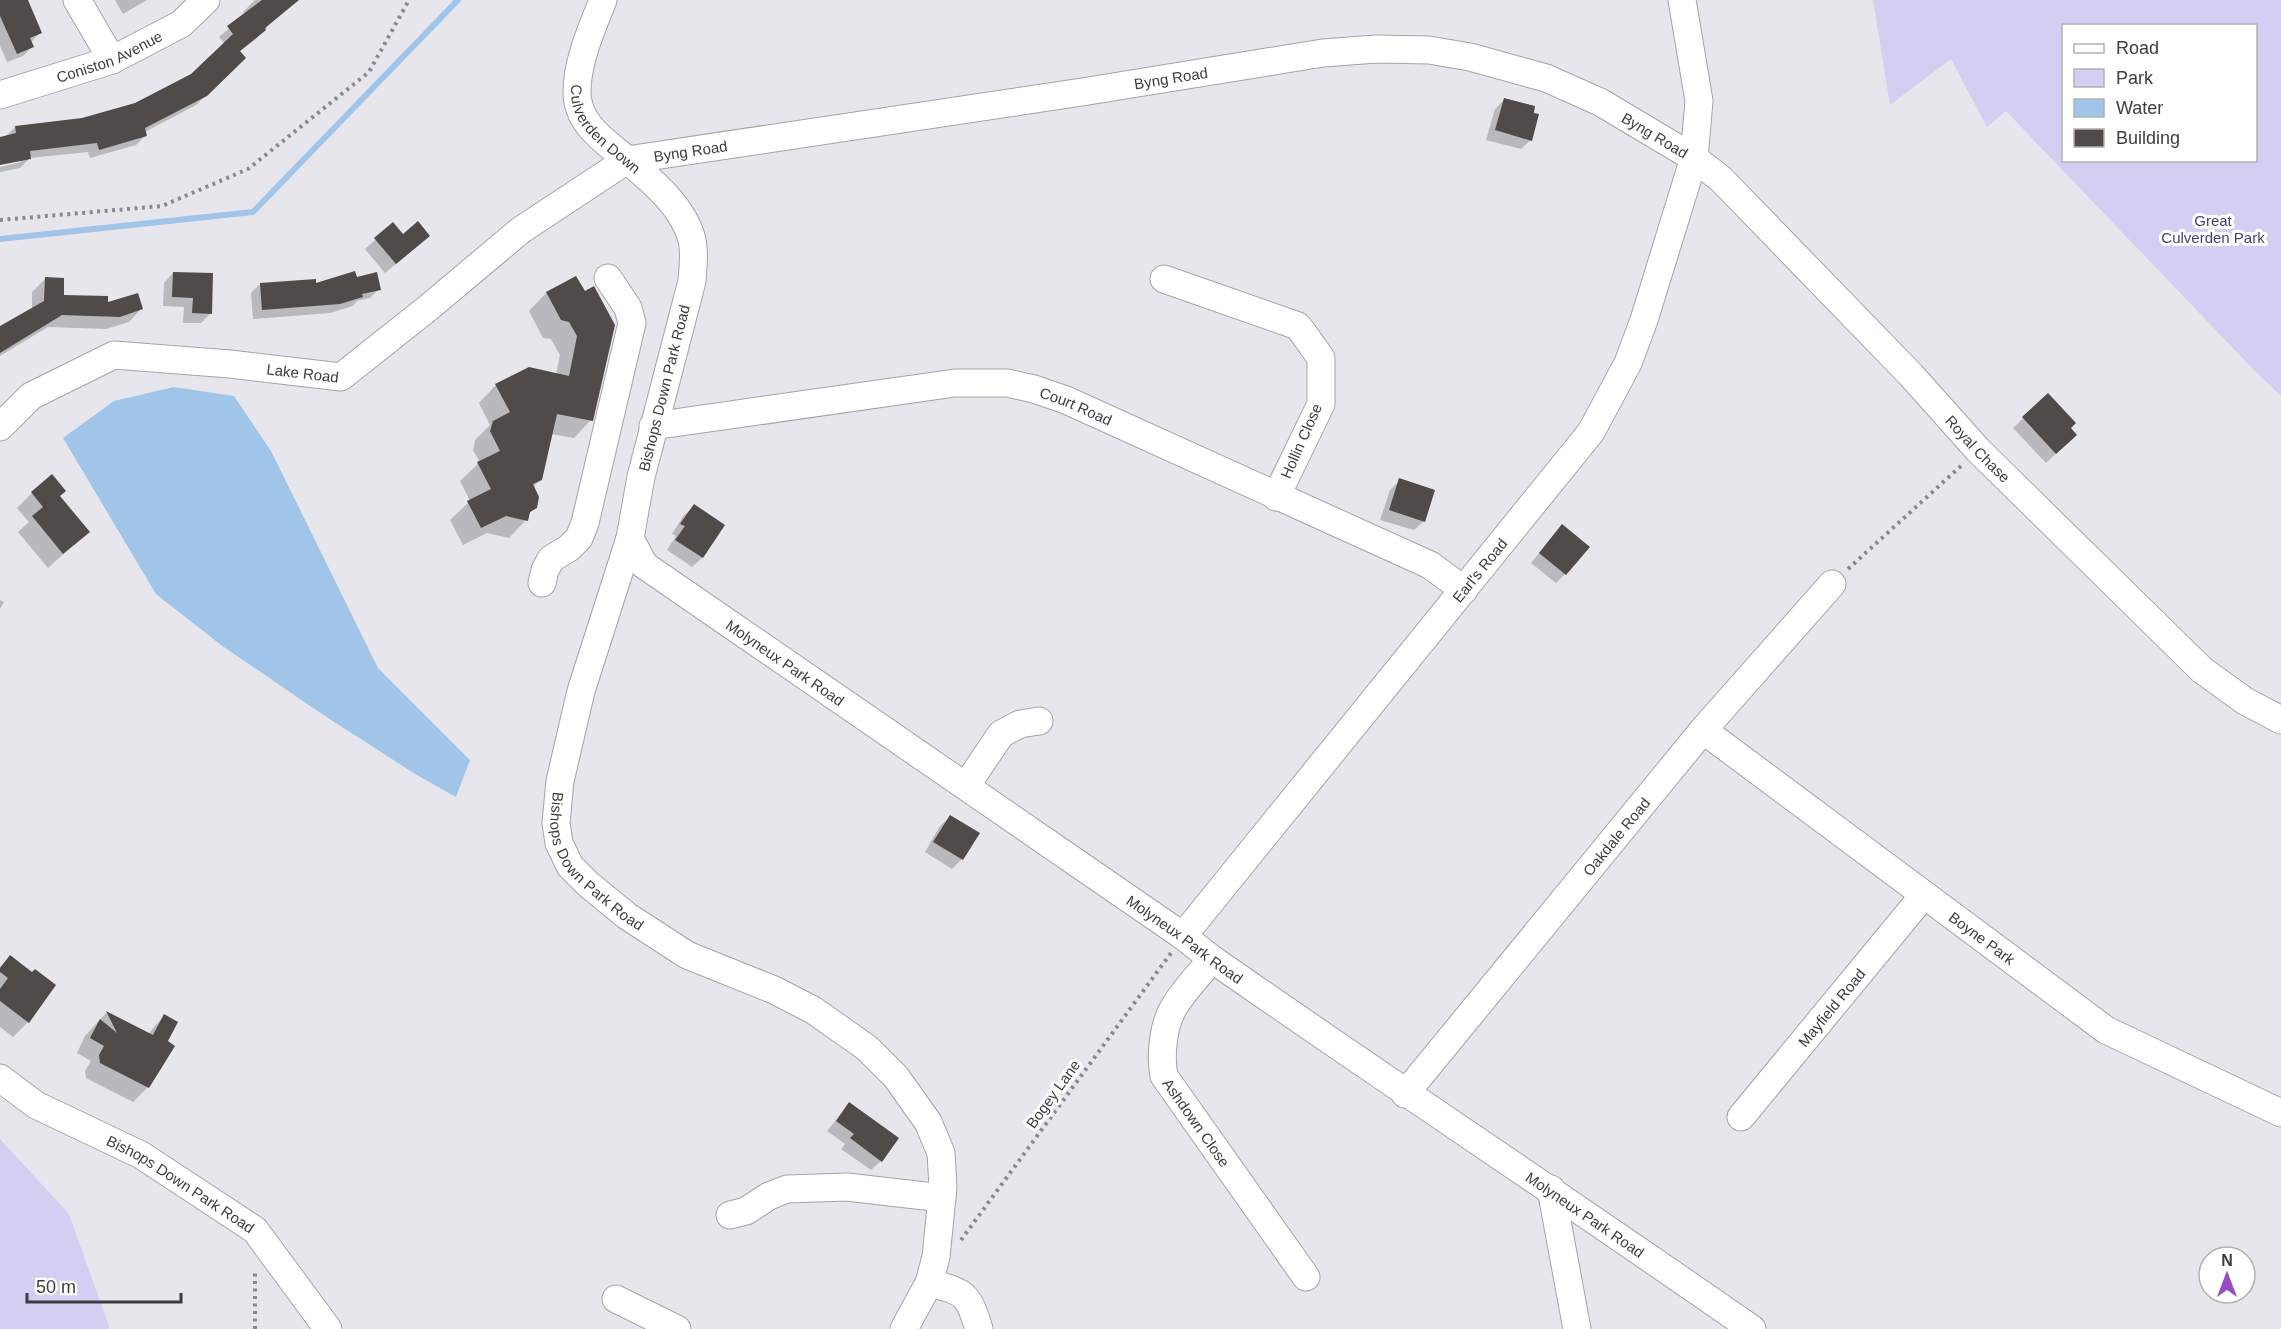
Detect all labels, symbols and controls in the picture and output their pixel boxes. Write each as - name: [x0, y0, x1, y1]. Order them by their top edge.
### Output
- legend: [2062, 24, 2257, 162]
- street label: Coniston Avenue: [54, 27, 165, 85]
- text: Road: [2116, 38, 2159, 58]
- street label: Byng Road: [1133, 63, 1209, 92]
- text: Park: [2116, 68, 2154, 88]
- street label: Culverden Down: [568, 84, 644, 176]
- text: Water: [2116, 98, 2163, 118]
- street label: Byng Road: [1619, 109, 1691, 161]
- text: Building: [2116, 128, 2180, 148]
- street label: Byng Road: [652, 137, 728, 164]
- park label: Great Culverden Park: [2161, 212, 2265, 246]
- street label: Bishops Down Park Road: [635, 303, 693, 473]
- street label: Lake Road: [266, 360, 340, 385]
- street label: Court Road: [1038, 383, 1115, 428]
- street label: Hollin Close: [1277, 401, 1325, 481]
- street label: Royal Chase: [1942, 412, 2014, 485]
- street label: Earl's Road: [1448, 535, 1510, 605]
- street label: Molyneux Park Road: [723, 616, 848, 709]
- street label: Bishops Down Park Road: [547, 791, 647, 933]
- street label: Oakdale Road: [1579, 794, 1653, 879]
- street label: Molyneux Park Road: [1123, 891, 1246, 986]
- street label: Boyne Park: [1946, 908, 2019, 968]
- street label: Mayfield Road: [1794, 965, 1868, 1050]
- street label: Bogey Lane: [1023, 1057, 1083, 1131]
- street label: Ashdown Close: [1160, 1075, 1234, 1170]
- street label: Bishops Down Park Road: [104, 1132, 258, 1236]
- street label: Molyneux Park Road: [1523, 1168, 1648, 1261]
- north arrow: [2197, 1245, 2257, 1305]
- text: N: [2221, 1252, 2233, 1269]
- scale bar: [27, 1266, 182, 1304]
- text: 50 m: [36, 1277, 76, 1297]

